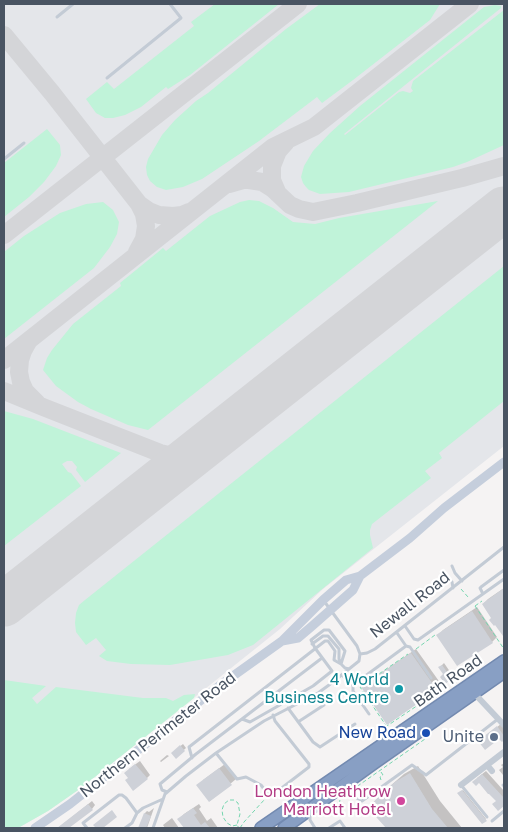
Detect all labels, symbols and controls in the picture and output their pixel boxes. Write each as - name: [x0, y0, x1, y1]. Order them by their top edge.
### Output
- street label: Newall Road: [366, 568, 454, 642]
- street label: Bath Road: [410, 650, 486, 712]
- street label: Northern Perimeter Road: [76, 668, 240, 802]
- place label: 4 World Business Centre: [264, 670, 389, 708]
- marker: 4 World Business Centre: [393, 683, 405, 695]
- place label: New Road: [339, 723, 416, 743]
- marker: New Road: [420, 727, 432, 739]
- place label: Unite: [443, 727, 484, 747]
- marker: Unite: [488, 731, 500, 743]
- place label: London Heathrow Marriott Hotel: [254, 782, 391, 820]
- marker: London Heathrow Marriott Hotel: [395, 795, 407, 807]

